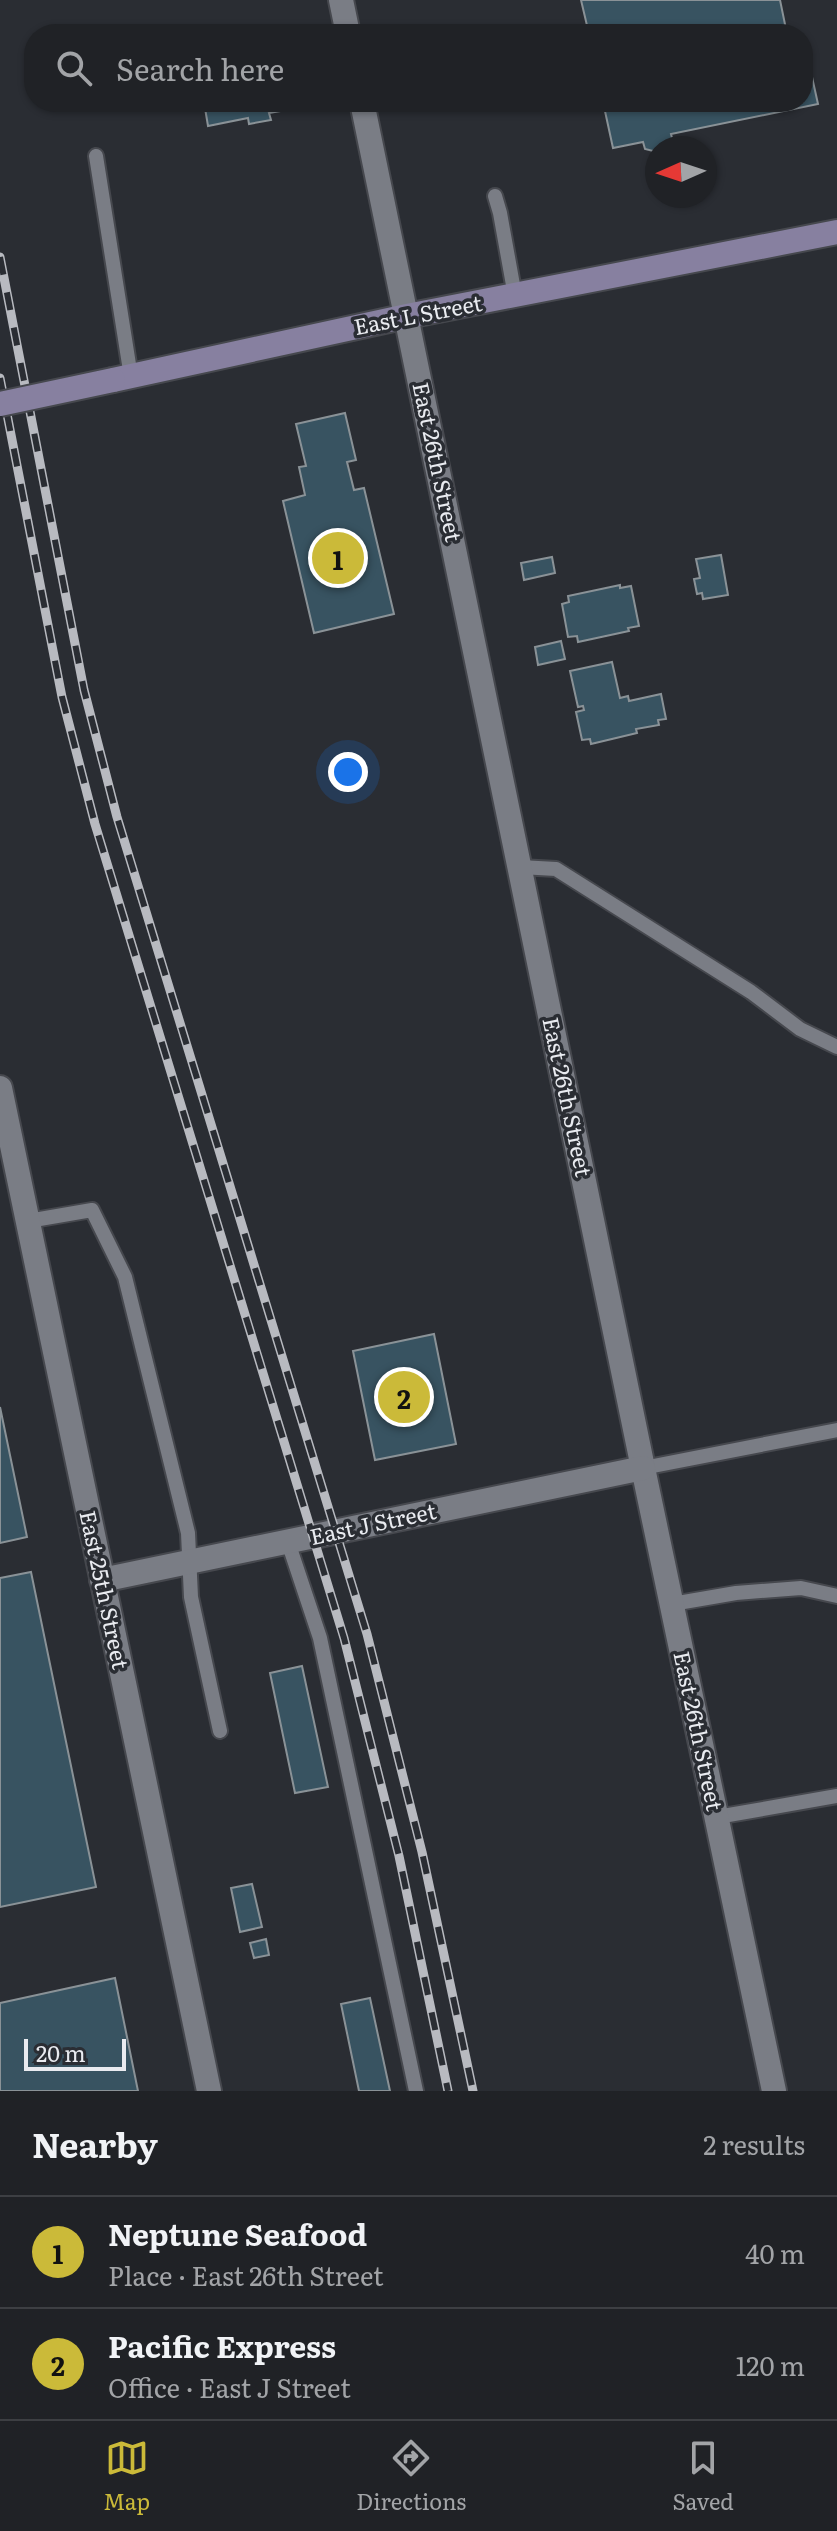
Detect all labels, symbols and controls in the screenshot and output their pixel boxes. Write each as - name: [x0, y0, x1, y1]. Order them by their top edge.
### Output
- search box: [24, 24, 813, 112]
- icon: search: [52, 46, 96, 90]
- text: Search here: [116, 46, 284, 90]
- north arrow: [645, 136, 717, 208]
- street label: East L Street: [351, 285, 485, 342]
- street label: East 26th Street: [405, 379, 472, 545]
- pin: 1: [312, 528, 364, 588]
- your location: [328, 752, 368, 792]
- street label: East 26th Street: [535, 1014, 602, 1180]
- pin: 2: [378, 1367, 430, 1427]
- street label: East J Street: [307, 1493, 439, 1552]
- street label: East 25th Street: [73, 1507, 138, 1672]
- street label: East 26th Street: [666, 1648, 733, 1814]
- scale bar: [24, 2035, 126, 2071]
- text: 20 m: [36, 2036, 86, 2069]
- text: Nearby: [32, 2118, 158, 2168]
- text: 2 results: [703, 2124, 805, 2163]
- text: Neptune Seafood: [108, 2211, 367, 2255]
- text: 1: [53, 2233, 63, 2272]
- text: 40 m: [745, 2233, 805, 2272]
- text: Place · East 26th Street: [108, 2255, 384, 2294]
- text: Pacific Express: [108, 2323, 336, 2367]
- text: 2: [51, 2345, 65, 2384]
- text: 120 m: [736, 2345, 805, 2384]
- text: Office · East J Street: [108, 2367, 351, 2406]
- tab: Map: [103, 2436, 150, 2517]
- tab: Directions: [356, 2436, 466, 2517]
- tab: Saved: [673, 2436, 734, 2517]

